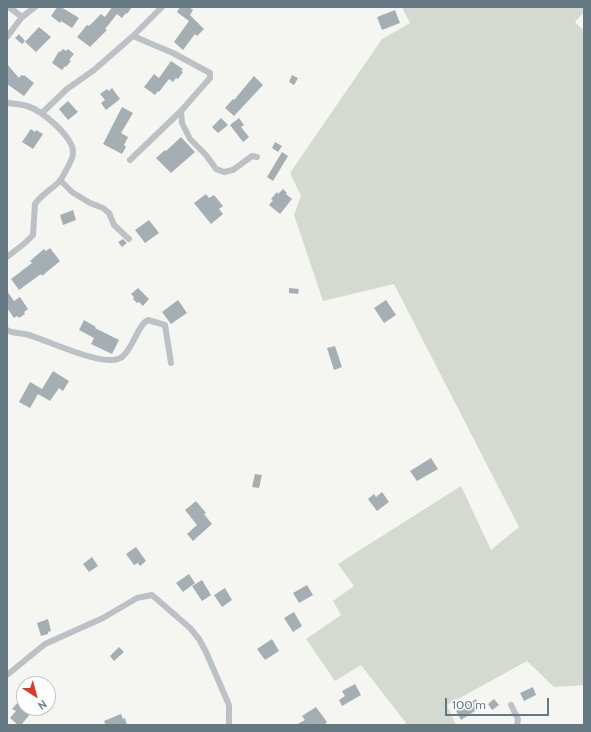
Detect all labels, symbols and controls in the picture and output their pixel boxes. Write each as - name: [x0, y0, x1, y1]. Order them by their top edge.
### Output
- north arrow: [16, 676, 56, 716]
- scale bar: [447, 690, 551, 716]
- text: N: [35, 697, 50, 713]
- text: 100 m: [452, 697, 486, 712]

